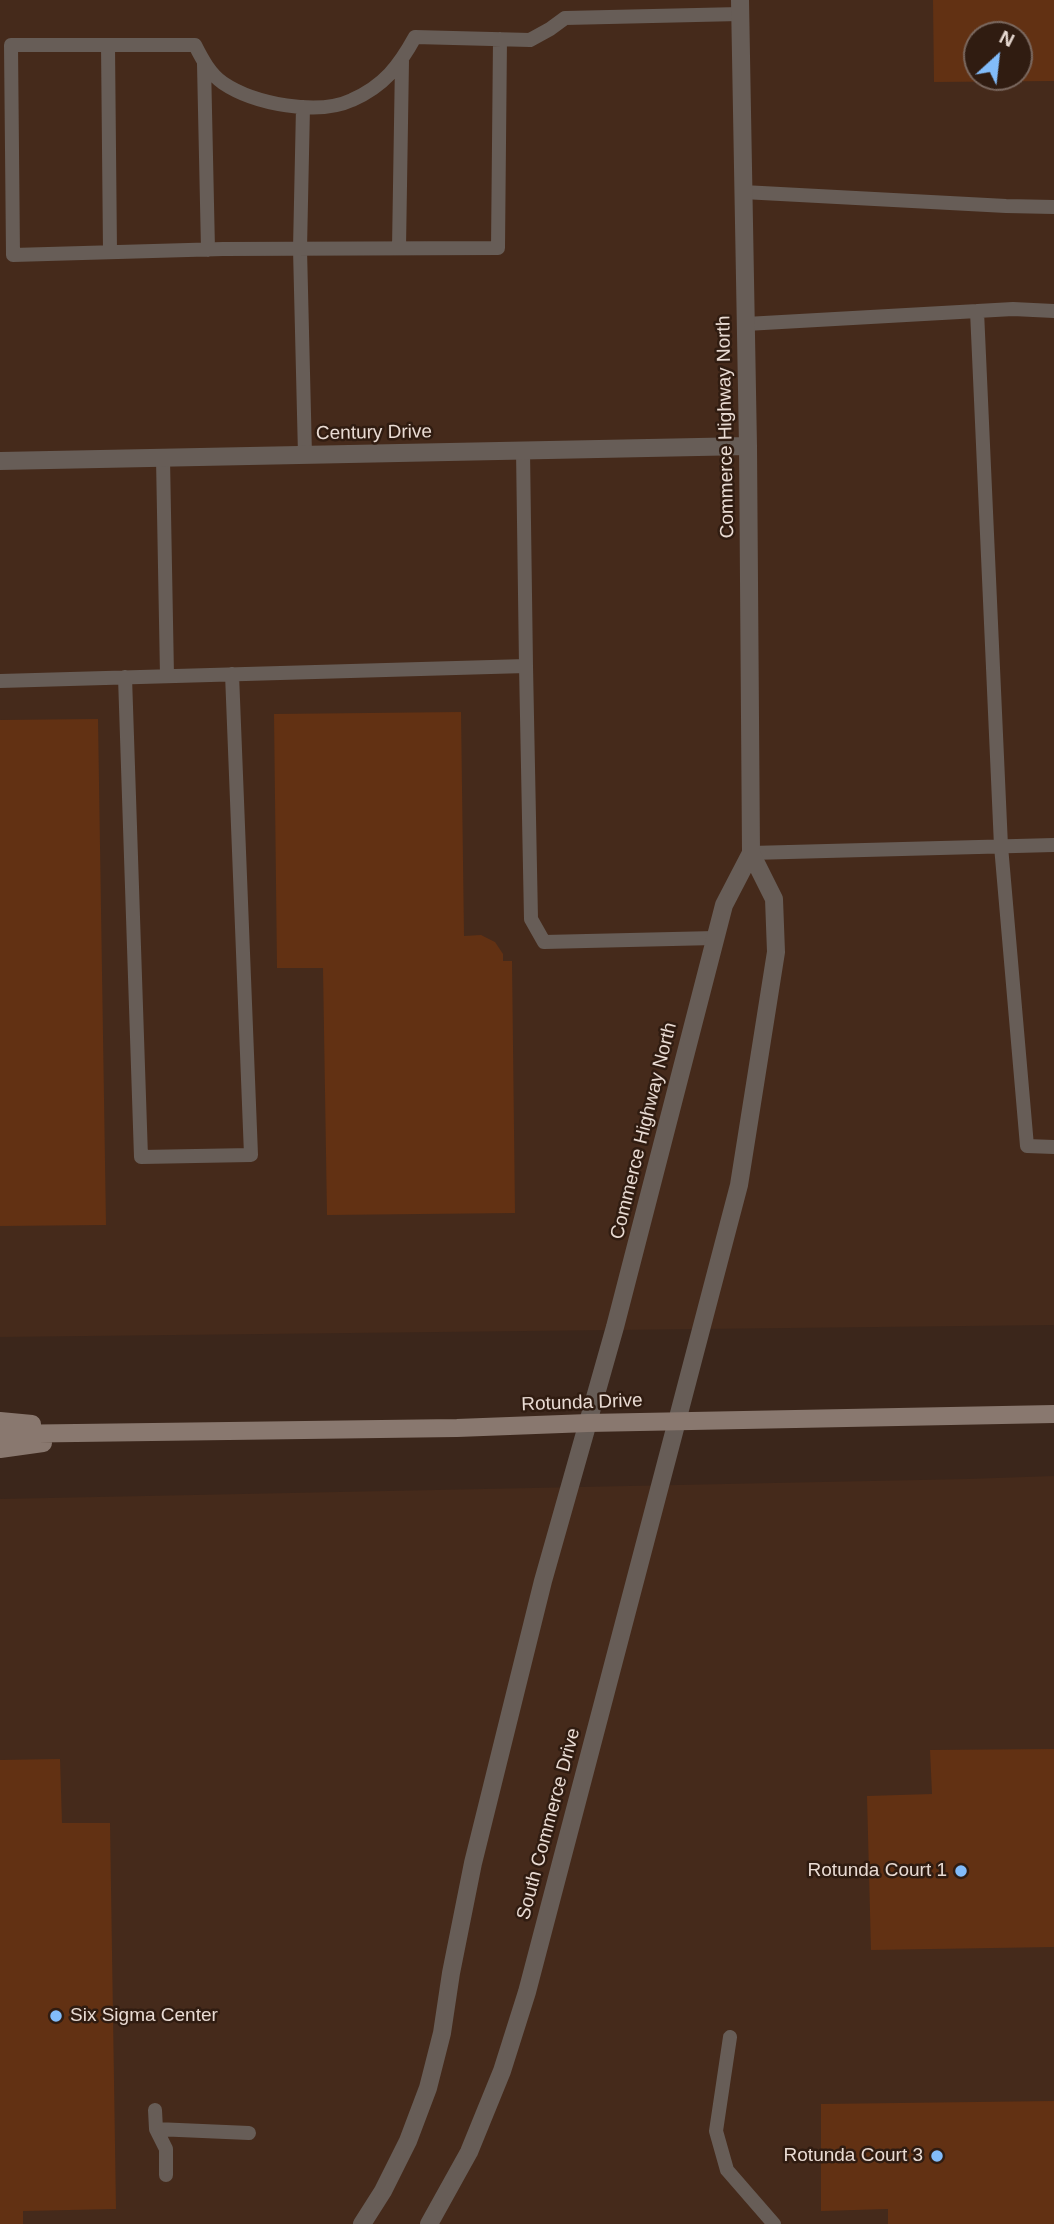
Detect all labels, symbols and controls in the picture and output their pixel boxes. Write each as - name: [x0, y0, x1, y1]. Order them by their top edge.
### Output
- north arrow: [963, 21, 1033, 91]
- text: N: [996, 26, 1018, 51]
- street label: Commerce Highway North: [713, 315, 739, 539]
- street label: Century Drive: [316, 421, 432, 445]
- street label: Commerce Highway North: [606, 1020, 682, 1242]
- street label: Rotunda Drive: [521, 1389, 643, 1417]
- street label: South Commerce Drive: [512, 1726, 586, 1922]
- place label: Rotunda Court 1: [808, 1860, 947, 1882]
- marker: Rotunda Court 1: [953, 1863, 969, 1879]
- place label: Six Sigma Center: [70, 2005, 218, 2027]
- marker: Six Sigma Center: [48, 2008, 64, 2024]
- place label: Rotunda Court 3: [784, 2145, 923, 2167]
- marker: Rotunda Court 3: [929, 2148, 945, 2164]

